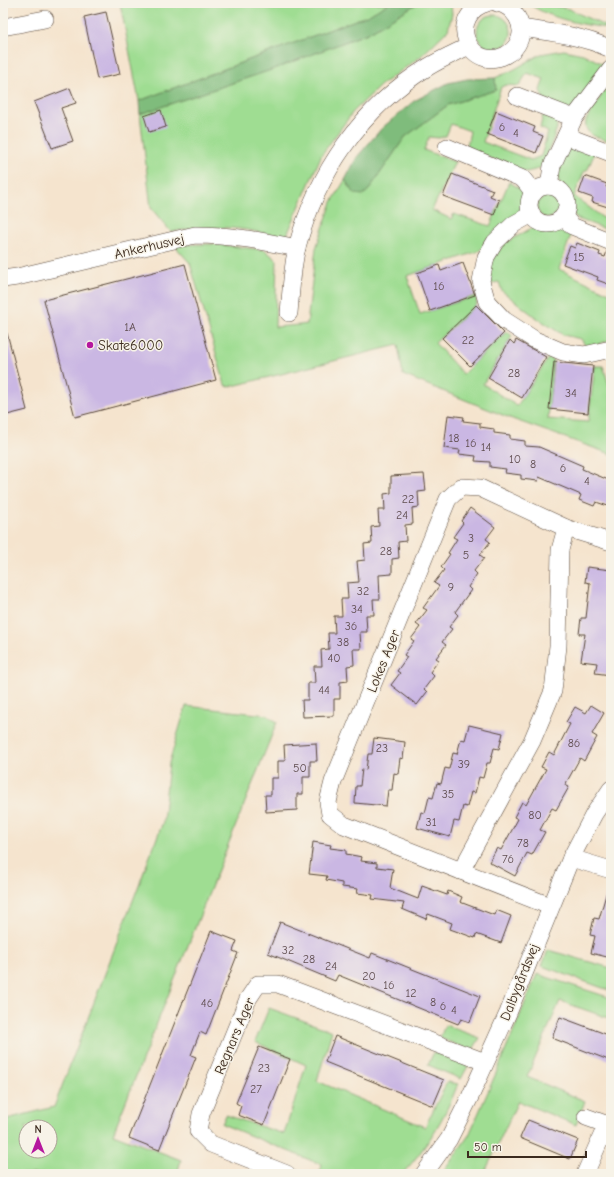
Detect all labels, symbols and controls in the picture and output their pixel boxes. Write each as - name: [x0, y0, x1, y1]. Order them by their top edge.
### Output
- house number: 6: [499, 120, 505, 134]
- house number: 4: [513, 126, 519, 140]
- street label: Ankerhusvej: [112, 230, 186, 263]
- house number: 15: [573, 250, 585, 264]
- house number: 16: [433, 279, 445, 293]
- house number: 1A: [124, 320, 136, 334]
- house number: 22: [462, 333, 474, 347]
- place label: Skate6000: [98, 337, 163, 354]
- marker: Skate6000: [85, 340, 95, 350]
- house number: 28: [508, 366, 520, 380]
- house number: 34: [565, 386, 577, 400]
- house number: 18: [449, 431, 459, 445]
- house number: 16: [465, 436, 477, 450]
- house number: 14: [481, 440, 491, 454]
- house number: 10: [509, 452, 521, 466]
- house number: 8: [530, 457, 536, 471]
- house number: 6: [560, 461, 566, 475]
- house number: 4: [584, 474, 590, 488]
- house number: 22: [402, 492, 414, 506]
- house number: 24: [396, 508, 408, 522]
- house number: 3: [468, 531, 474, 545]
- house number: 28: [380, 544, 392, 558]
- house number: 5: [463, 548, 469, 562]
- house number: 9: [448, 580, 454, 594]
- house number: 32: [357, 584, 369, 598]
- house number: 34: [351, 602, 363, 616]
- house number: 36: [345, 619, 357, 633]
- street label: Lokes Ager: [363, 627, 404, 695]
- house number: 38: [337, 635, 349, 649]
- house number: 40: [327, 651, 341, 665]
- house number: 44: [318, 683, 330, 697]
- house number: 86: [568, 736, 580, 750]
- house number: 23: [376, 741, 388, 755]
- house number: 39: [458, 757, 470, 771]
- house number: 50: [293, 761, 307, 775]
- house number: 35: [442, 787, 454, 801]
- house number: 80: [528, 808, 542, 822]
- house number: 31: [426, 815, 437, 829]
- house number: 78: [517, 836, 529, 850]
- house number: 76: [502, 852, 514, 866]
- street label: Dalbygårdsvej: [496, 941, 543, 1023]
- house number: 32: [282, 943, 294, 957]
- house number: 28: [303, 952, 315, 966]
- house number: 24: [325, 959, 337, 973]
- house number: 20: [362, 969, 376, 983]
- house number: 16: [383, 978, 395, 992]
- house number: 12: [405, 986, 417, 1000]
- street label: Regnars Ager: [211, 995, 258, 1077]
- house number: 8: [430, 995, 436, 1009]
- house number: 46: [201, 996, 213, 1010]
- house number: 6: [440, 999, 446, 1013]
- house number: 4: [451, 1003, 457, 1017]
- house number: 23: [258, 1061, 270, 1075]
- house number: 27: [250, 1082, 262, 1096]
- north arrow: [18, 1119, 58, 1159]
- text: N: [34, 1123, 42, 1136]
- scale bar: [468, 1133, 586, 1159]
- text: 50 m: [474, 1140, 502, 1154]

